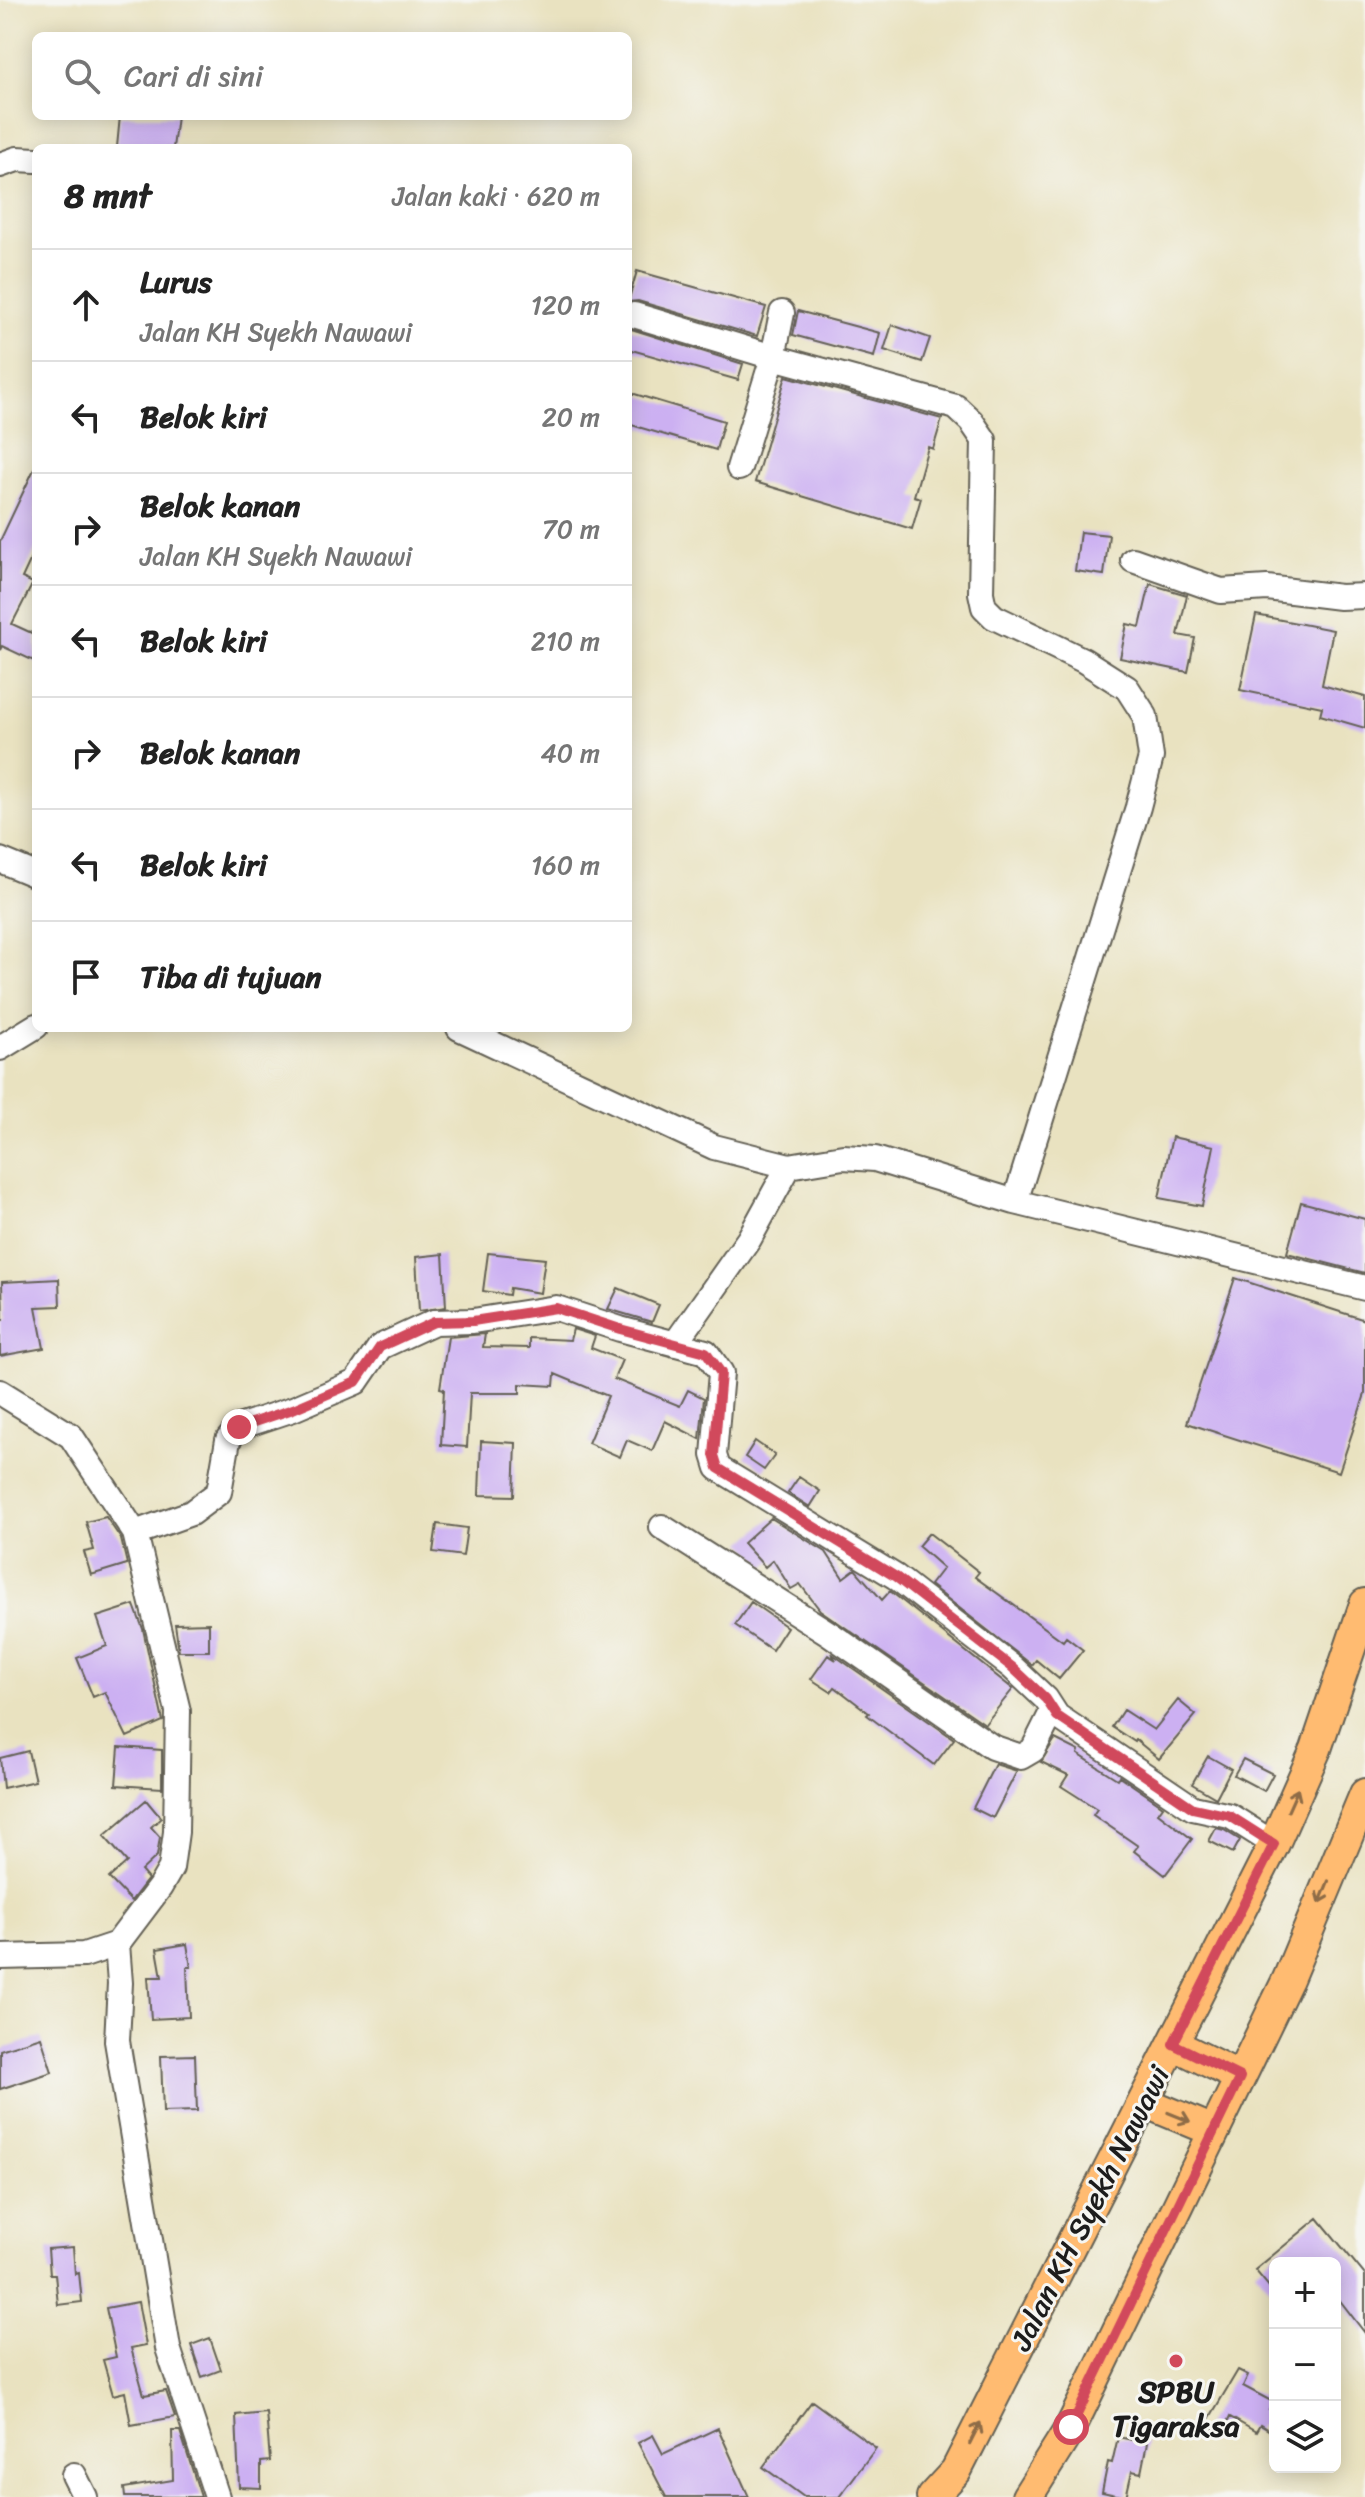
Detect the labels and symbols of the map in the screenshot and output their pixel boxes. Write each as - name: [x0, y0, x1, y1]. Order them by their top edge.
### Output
- route end: [221, 1409, 257, 1445]
- one-way arrow: [1286, 1788, 1301, 1812]
- one-way arrow: [1316, 1879, 1331, 1904]
- street label: Jalan KH Syekh Nawawi: [994, 2054, 1186, 2361]
- one-way arrow: [1166, 2111, 1191, 2125]
- marker: SPBU Tigaraksa: [1167, 2352, 1185, 2370]
- place label: SPBU Tigaraksa: [1112, 2365, 1240, 2453]
- route start: [1053, 2409, 1089, 2445]
- one-way arrow: [968, 2421, 984, 2445]

